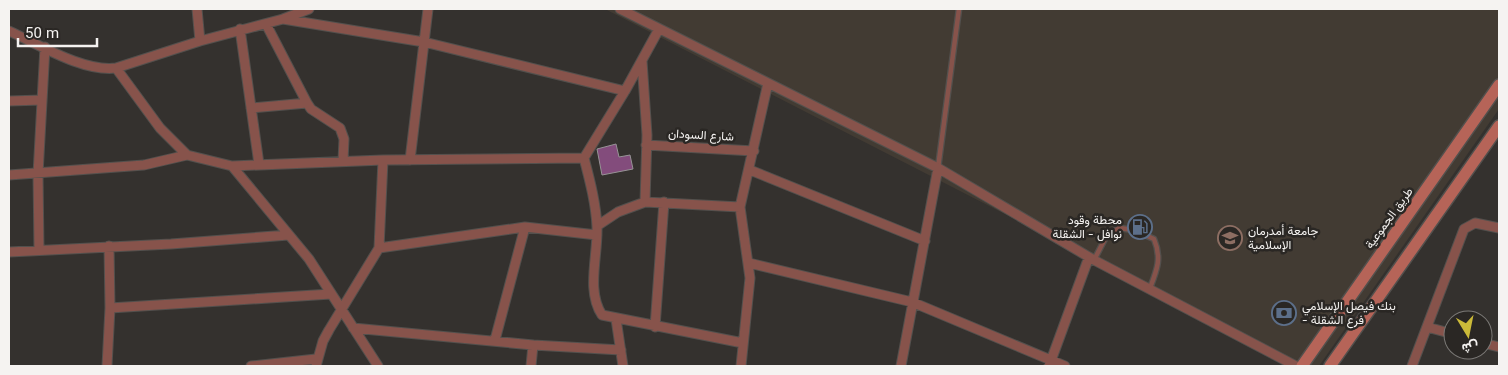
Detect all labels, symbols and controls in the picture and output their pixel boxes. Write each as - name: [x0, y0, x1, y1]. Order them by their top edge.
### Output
- scale bar: [18, 15, 96, 47]
- text: 50 m: [25, 23, 59, 46]
- street label: شارع السودان: [668, 125, 734, 147]
- street label: طريق الجموعية: [1361, 184, 1418, 253]
- place label: محطة وقود نوافل - الشقلة: [1053, 212, 1122, 244]
- fuel station icon: محطة وقود نوافل - الشقلة: [1127, 214, 1153, 240]
- place label: جامعة أمدرمان الإسلامية: [1248, 223, 1318, 255]
- school or university icon: جامعة أمدرمان الإسلامية: [1217, 225, 1243, 251]
- place label: بنك فيصل الإسلامي - فرع الشقلة: [1302, 298, 1396, 330]
- bank icon: بنك فيصل الإسلامي - فرع الشقلة: [1271, 300, 1297, 326]
- north arrow: [1443, 310, 1493, 360]
- text: ش: [1460, 334, 1480, 358]

